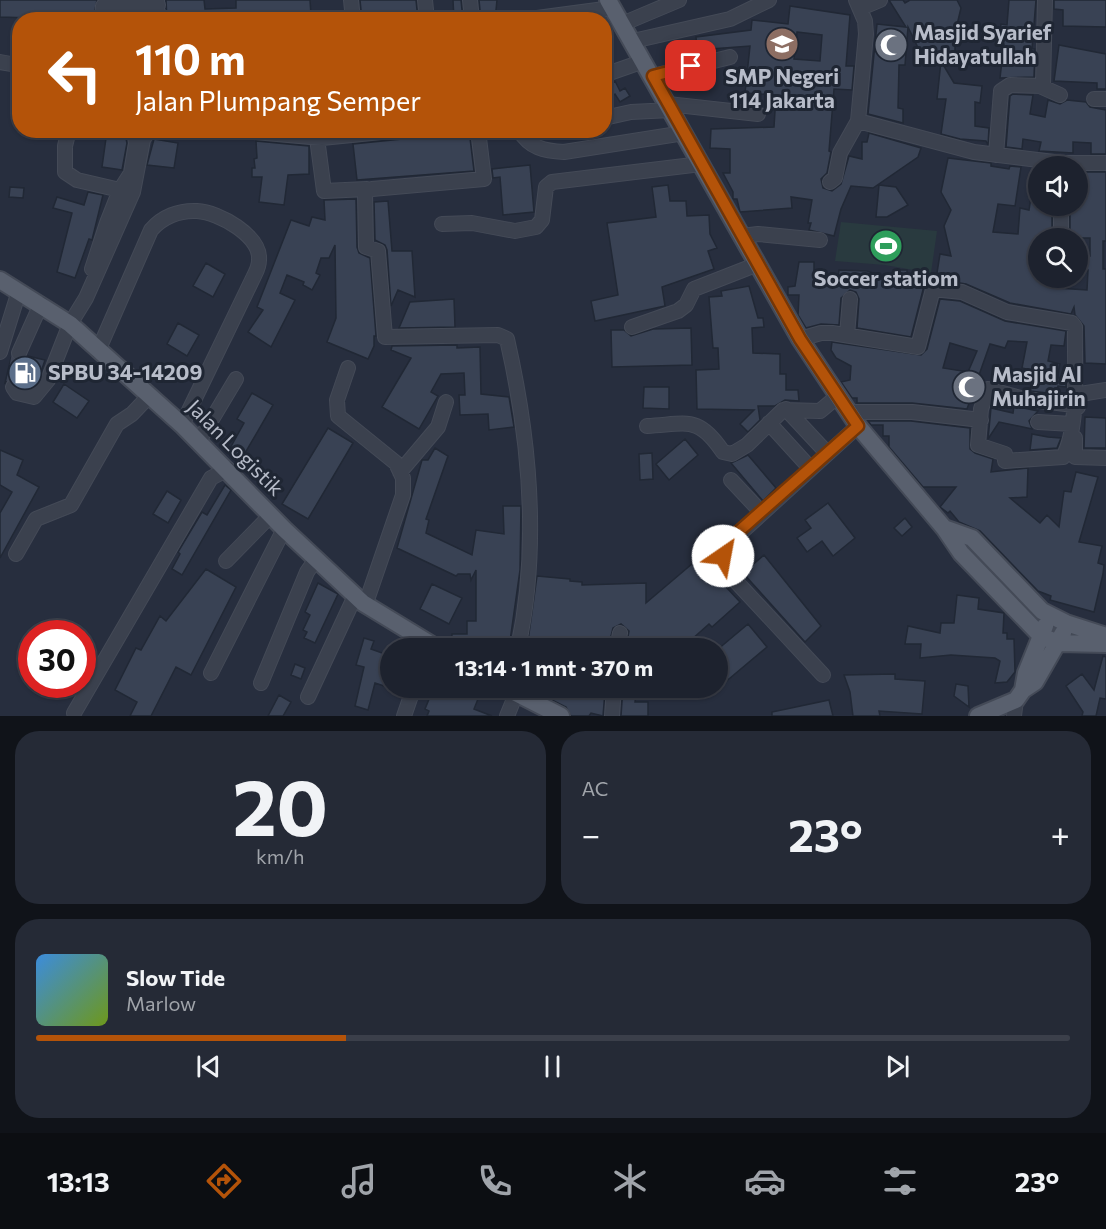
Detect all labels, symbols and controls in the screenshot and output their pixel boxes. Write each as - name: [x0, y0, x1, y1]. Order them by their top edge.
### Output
- place label: Masjid Syarief Hidayatullah: [914, 19, 1052, 68]
- school or university icon: SMP Negeri 114 Jakarta: [764, 26, 800, 62]
- mosque icon: Masjid Syarief Hidayatullah: [873, 27, 909, 63]
- text: 110 m: [135, 32, 246, 84]
- icon: left: [36, 36, 114, 114]
- pin: [665, 40, 716, 91]
- icon: arrive: [674, 49, 707, 82]
- place label: SMP Negeri 114 Jakarta: [725, 63, 839, 112]
- text: Jalan Plumpang Semper: [135, 84, 421, 117]
- map controls: [1028, 156, 1088, 288]
- button: sound: [1028, 156, 1088, 216]
- sports icon: Soccer statiom: [868, 228, 904, 264]
- button: search: [1028, 228, 1088, 288]
- place label: Soccer statiom: [814, 265, 958, 290]
- fuel station icon: SPBU 34-14209: [7, 355, 43, 391]
- place label: SPBU 34-14209: [48, 359, 203, 384]
- place label: Masjid Al Muhajirin: [992, 361, 1086, 410]
- mosque icon: Masjid Al Muhajirin: [951, 369, 987, 405]
- street label: Jalan Logistik: [183, 394, 289, 500]
- position arrow: [691, 524, 755, 588]
- speed limit sign: 30: [18, 620, 96, 698]
- text: 13:14 · 1 mnt · 370 m: [455, 654, 653, 681]
- text: 20: [232, 757, 328, 852]
- text: AC: [582, 776, 608, 800]
- text: 23°: [788, 806, 863, 861]
- text: −: [582, 813, 600, 854]
- text: +: [1051, 813, 1070, 854]
- text: km/h: [256, 844, 305, 868]
- text: Slow Tide: [126, 964, 225, 991]
- text: Marlow: [126, 991, 196, 1015]
- icon: previous: [192, 1050, 225, 1083]
- icon: pause: [536, 1050, 569, 1083]
- icon: next: [881, 1050, 914, 1083]
- icon: directions: [203, 1160, 245, 1202]
- icon: music: [338, 1160, 380, 1202]
- icon: phone: [474, 1160, 516, 1202]
- icon: climate: [609, 1160, 651, 1202]
- icon: car: [744, 1160, 786, 1202]
- icon: filters: [879, 1160, 921, 1202]
- text: 13:13: [47, 1165, 110, 1198]
- text: 23°: [1015, 1165, 1059, 1198]

